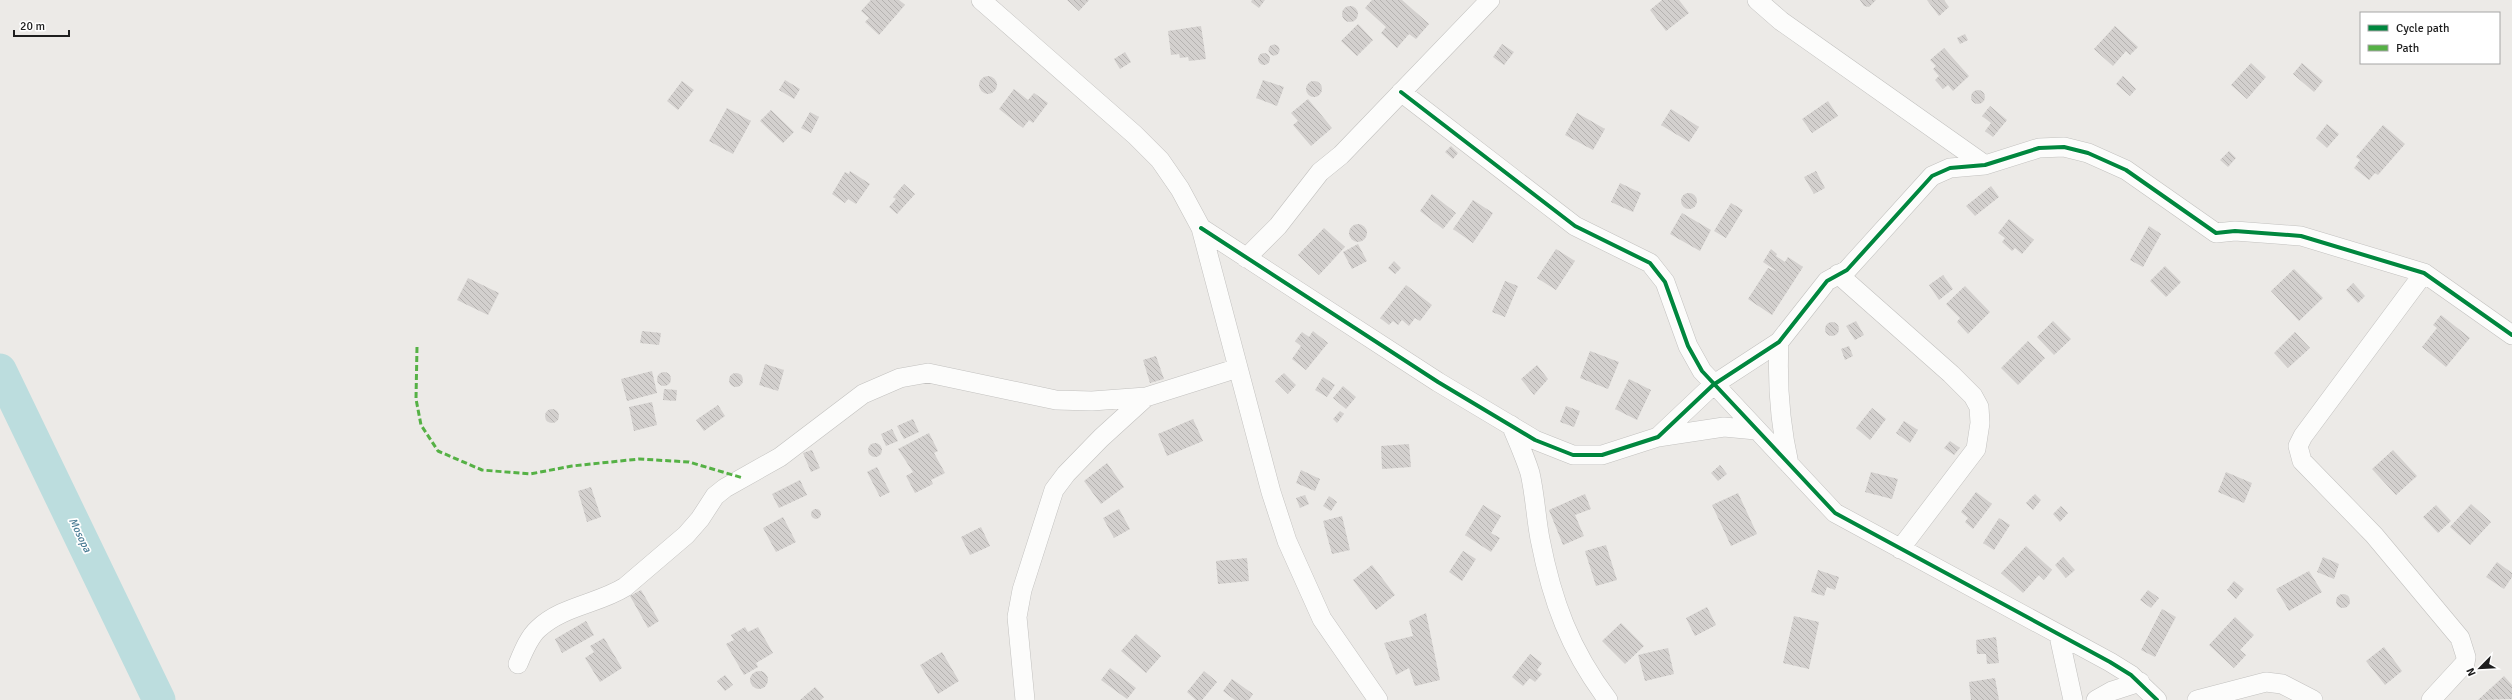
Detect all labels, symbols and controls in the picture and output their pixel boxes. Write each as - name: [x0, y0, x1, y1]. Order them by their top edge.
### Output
- scale bar: [14, 12, 69, 38]
- legend: [2360, 12, 2500, 64]
- text: 20 m: [20, 19, 45, 34]
- text: Cycle path: [2396, 21, 2449, 36]
- text: Path: [2396, 41, 2419, 56]
- water label: Mosopa: [66, 516, 94, 555]
- north arrow: [2460, 648, 2500, 688]
- text: N: [2464, 666, 2479, 678]

